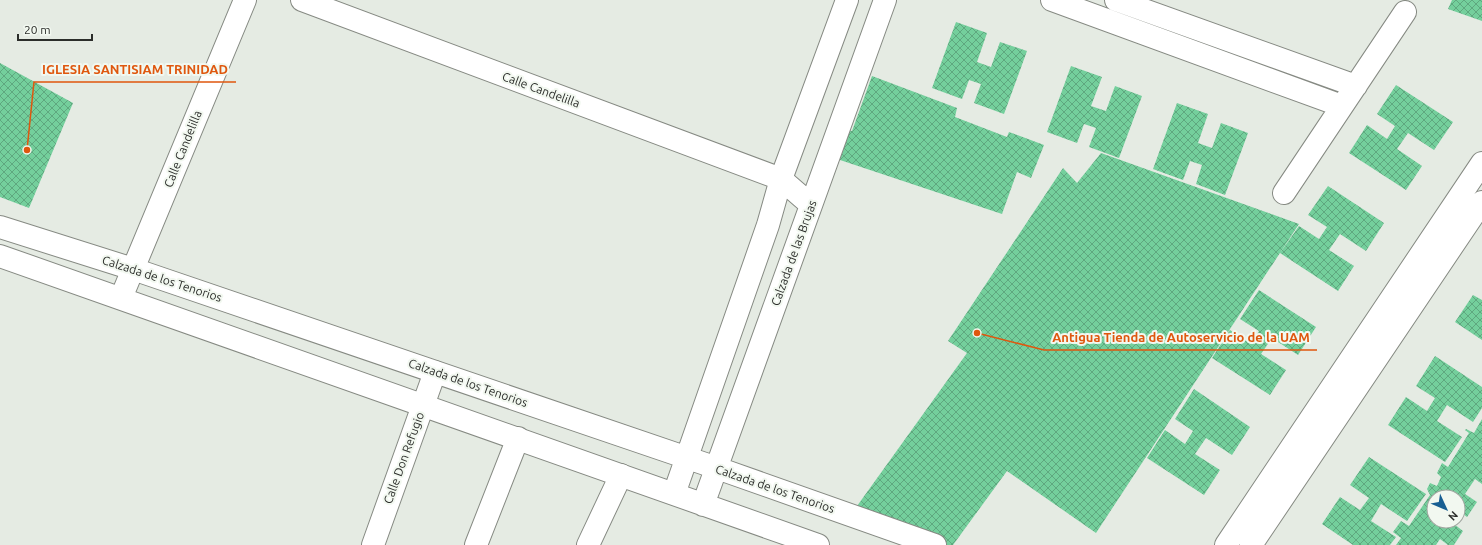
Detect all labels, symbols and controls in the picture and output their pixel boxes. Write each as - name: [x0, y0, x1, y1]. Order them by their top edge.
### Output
- scale bar: [18, 16, 92, 42]
- text: 20 m: [24, 23, 51, 36]
- callout: IGLESIA SANTISIAM TRINIDAD: [34, 57, 236, 82]
- text: IGLESIA SANTISIAM TRINIDAD: [42, 62, 228, 76]
- street label: Calle Candelilla: [501, 69, 582, 110]
- street label: Calle Candelilla: [161, 108, 204, 189]
- street label: Calzada de las Brujas: [768, 198, 819, 307]
- street label: Calzada de los Tenorios: [101, 253, 224, 304]
- callout: Antigua Tienda de Autoservicio de la UAM: [1044, 325, 1317, 350]
- text: Antigua Tienda de Autoservicio de la UAM: [1052, 330, 1310, 344]
- street label: Calzada de los Tenorios: [407, 356, 529, 409]
- street label: Calle Don Refugio: [381, 410, 426, 505]
- street label: Calzada de los Tenorios: [714, 462, 836, 515]
- north arrow: [1426, 489, 1466, 529]
- text: N: [1446, 509, 1460, 523]

